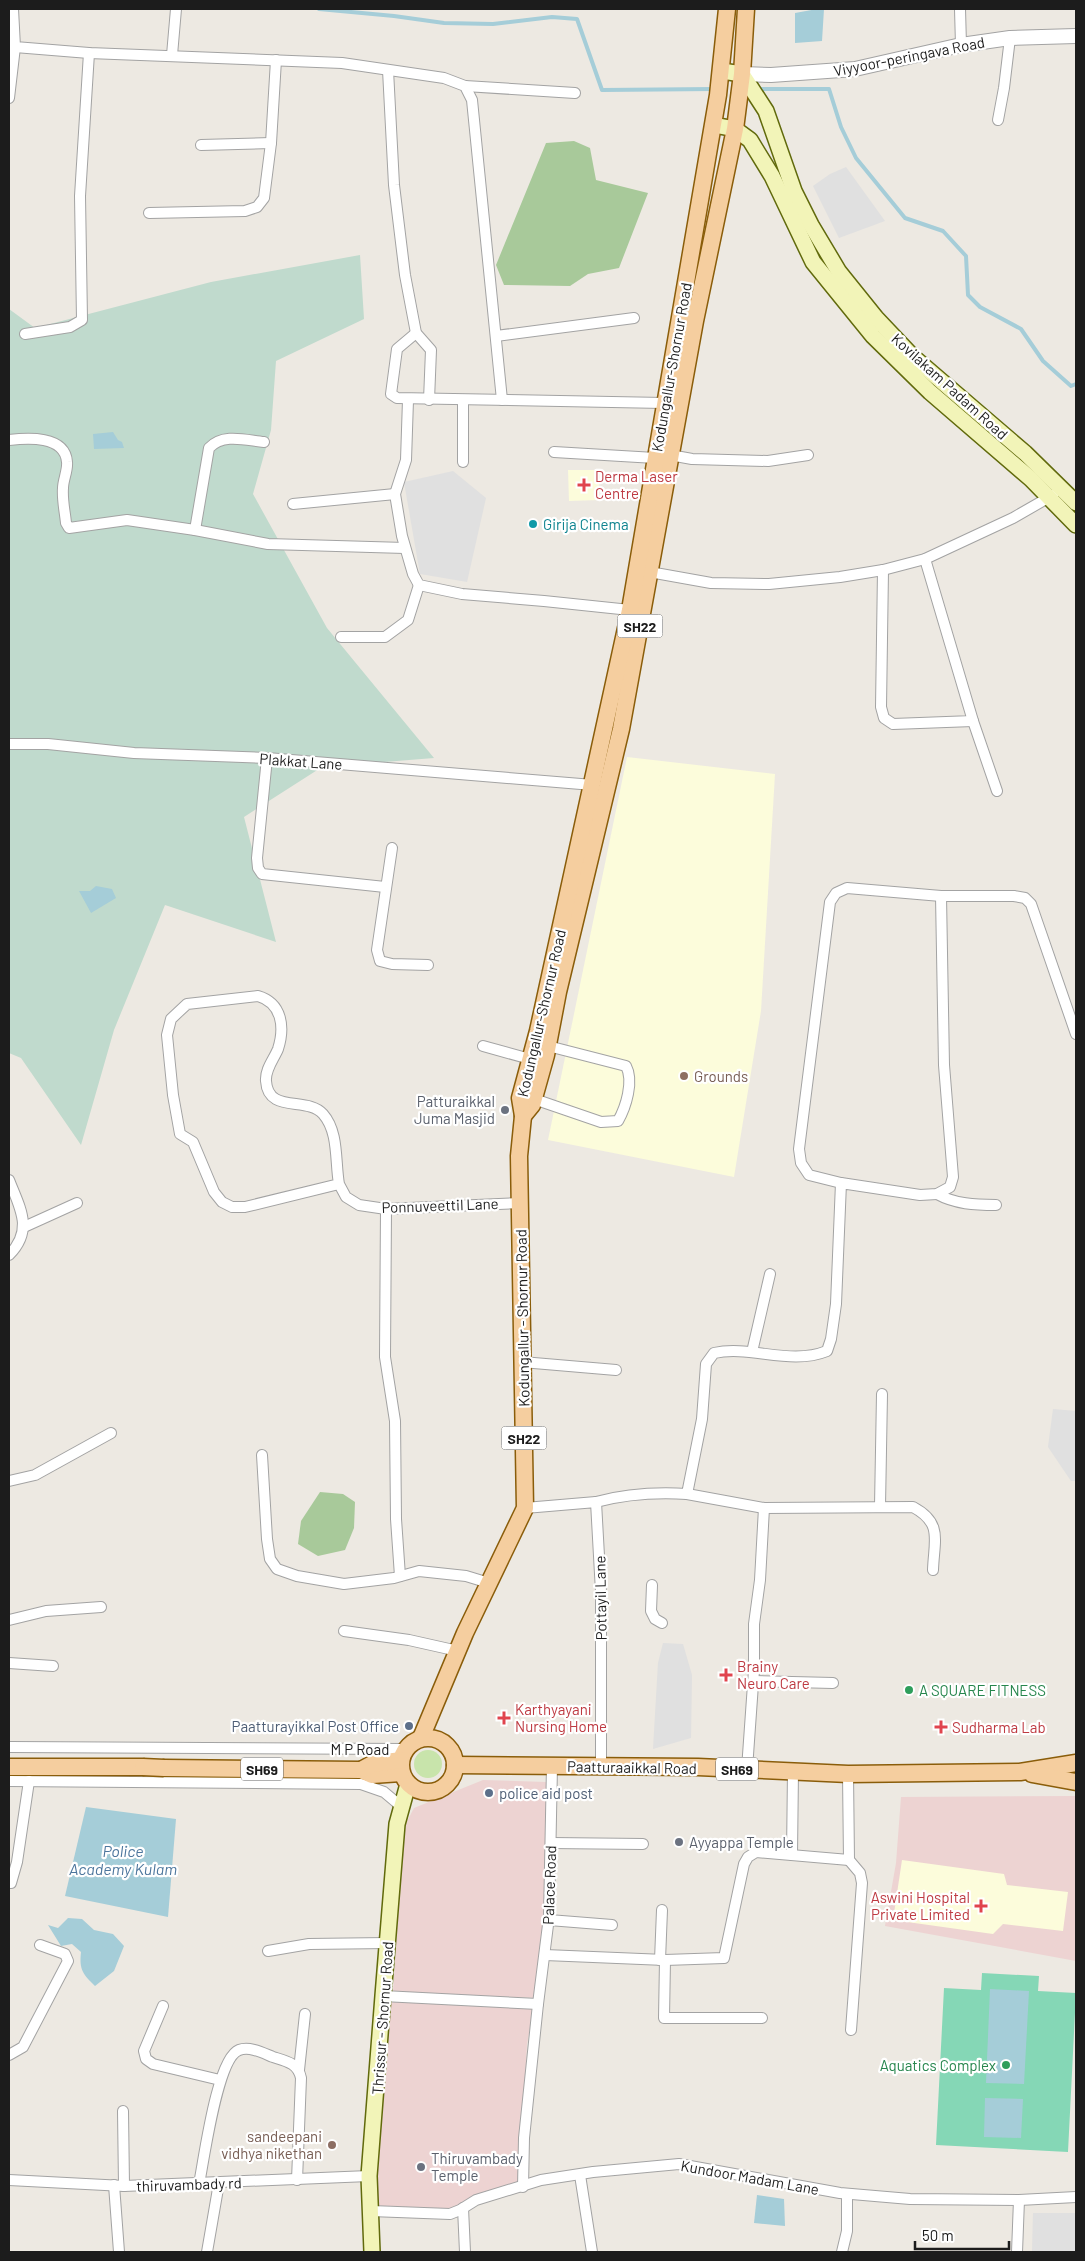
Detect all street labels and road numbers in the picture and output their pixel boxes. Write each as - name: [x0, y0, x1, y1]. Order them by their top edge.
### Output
- street label: Viyyoor-peringava Road: [832, 32, 986, 80]
- street label: Kodungallur-Shornur Road: [647, 281, 695, 453]
- street label: Kovilakam Padam Road: [888, 329, 1012, 443]
- road number: SH22: [618, 614, 662, 638]
- street label: Plakkat Lane: [259, 749, 343, 773]
- street label: Kodungallur-Shornur Road: [513, 927, 569, 1099]
- street label: Ponnuveettil Lane: [381, 1194, 499, 1216]
- street label: Kodungallur - Shornur Road: [511, 1229, 533, 1407]
- road number: SH22: [502, 1426, 546, 1450]
- street label: Pottayil Lane: [590, 1556, 610, 1640]
- street label: M P Road: [331, 1740, 389, 1758]
- street label: Paatturaaikkal Road: [567, 1757, 697, 1777]
- road number: SH69: [241, 1758, 283, 1780]
- road number: SH69: [716, 1758, 758, 1780]
- street label: Palace Road: [539, 1845, 559, 1925]
- street label: Thrissur - Shornur Road: [368, 1941, 396, 2095]
- street label: Kundoor Madam Lane: [680, 2156, 821, 2198]
- street label: thiruvambady rd: [136, 2173, 242, 2195]

